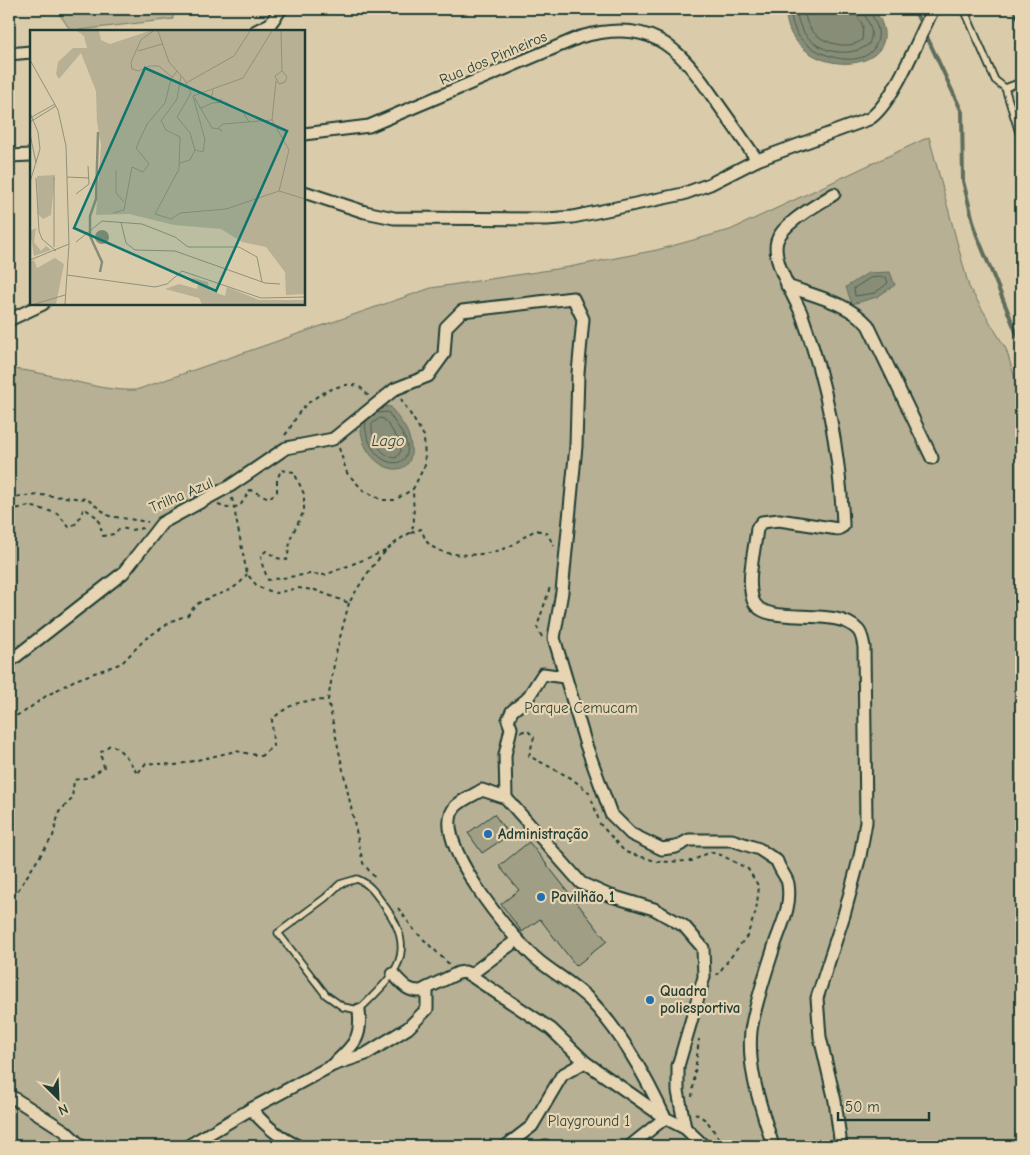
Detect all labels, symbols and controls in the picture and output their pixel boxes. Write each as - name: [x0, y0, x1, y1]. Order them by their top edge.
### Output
- street label: Rua dos Pinheiros: [436, 27, 550, 89]
- inset map: [30, 30, 305, 305]
- water label: Lago: [372, 432, 404, 450]
- street label: Trilha Azul: [146, 474, 216, 516]
- park label: Parque Cemucam: [524, 699, 638, 717]
- place label: Administração: [498, 825, 589, 843]
- marker: Administração: [482, 828, 494, 840]
- place label: Pavilhão 1: [551, 888, 615, 906]
- marker: Pavilhão 1: [535, 891, 547, 903]
- place label: Quadra poliesportiva: [660, 982, 740, 1017]
- marker: Quadra poliesportiva: [644, 994, 656, 1006]
- north arrow: [32, 1072, 82, 1122]
- scale bar: [838, 1090, 929, 1122]
- text: 50 m: [845, 1098, 880, 1116]
- text: N: [55, 1100, 71, 1119]
- park label: Playground 1: [548, 1112, 630, 1130]

